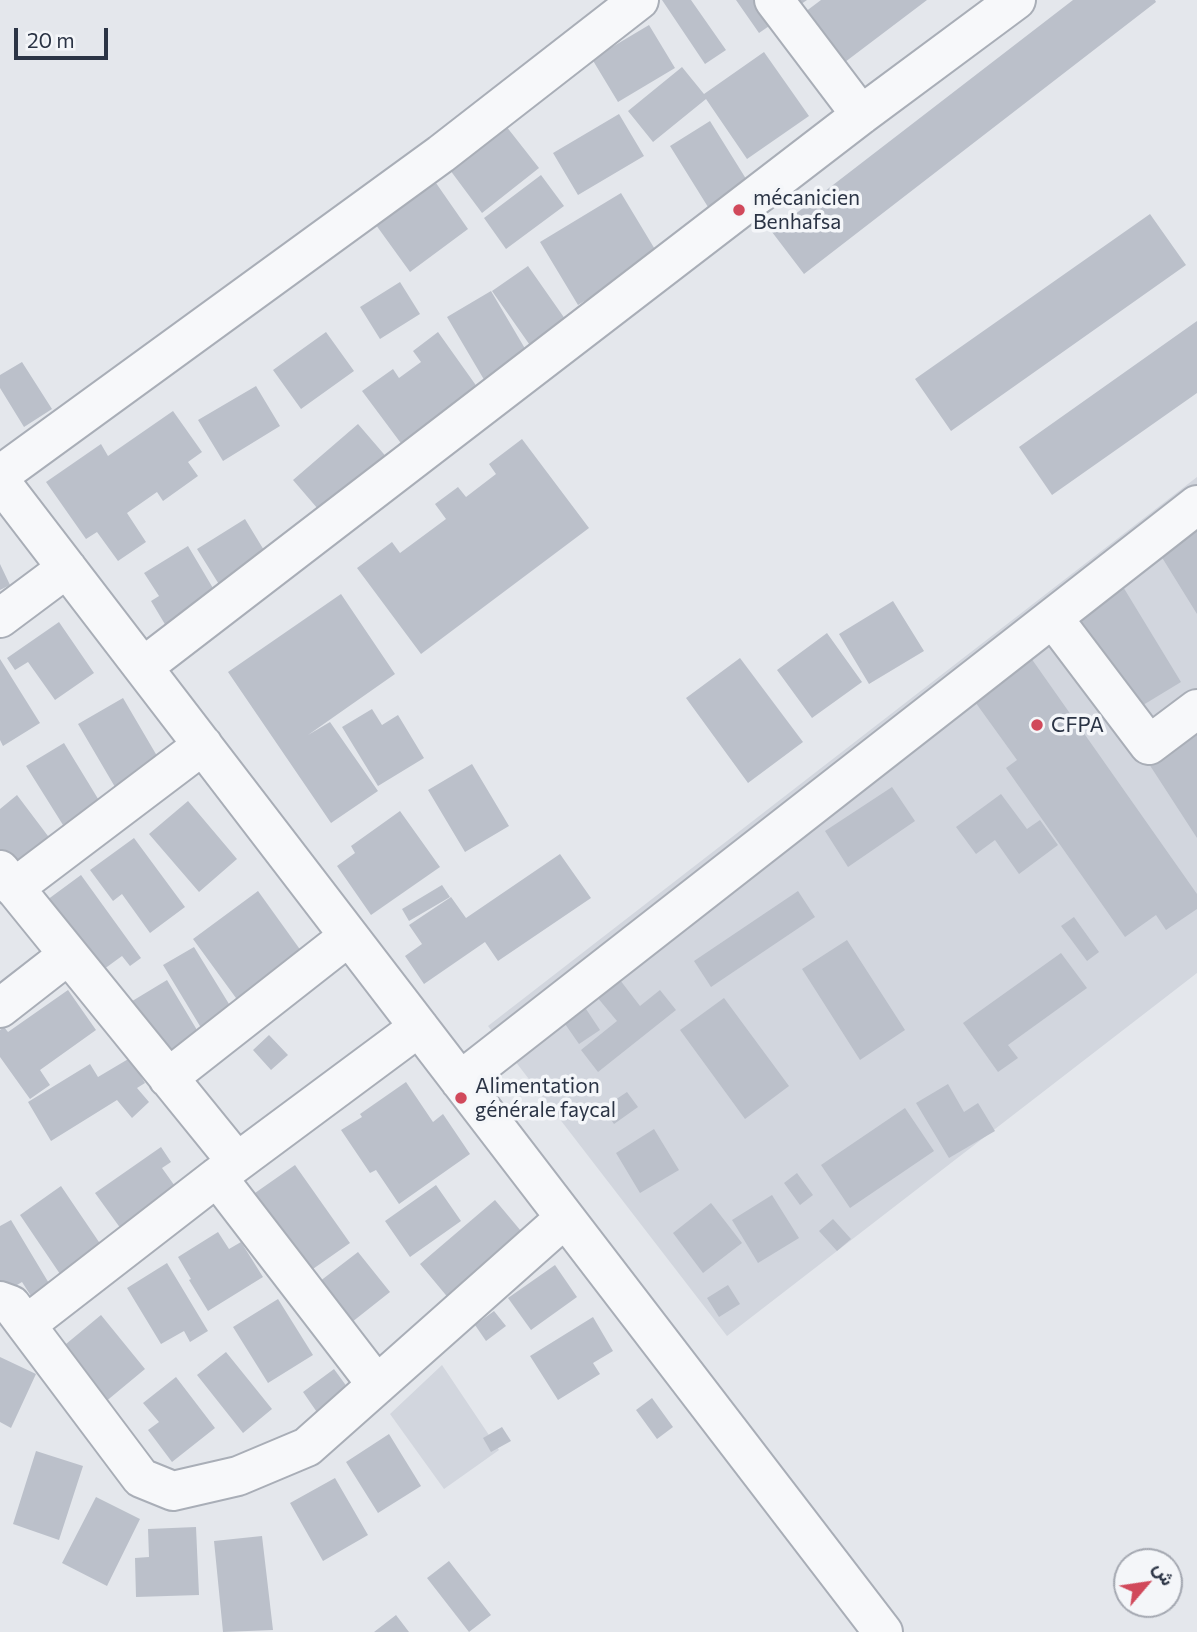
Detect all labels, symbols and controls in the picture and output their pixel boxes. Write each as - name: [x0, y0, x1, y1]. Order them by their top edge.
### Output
- scale bar: [18, 14, 112, 58]
- text: 20 m: [27, 27, 75, 52]
- place label: mécanicien Benhafsa: [753, 185, 860, 235]
- marker: mécanicien Benhafsa: [731, 202, 747, 218]
- place label: CFPA: [1051, 712, 1104, 738]
- marker: CFPA: [1029, 717, 1045, 733]
- place label: Alimentation générale faycal: [475, 1073, 616, 1123]
- marker: Alimentation générale faycal: [453, 1090, 469, 1106]
- north arrow: [1113, 1548, 1183, 1618]
- text: ش: [1149, 1558, 1181, 1589]

